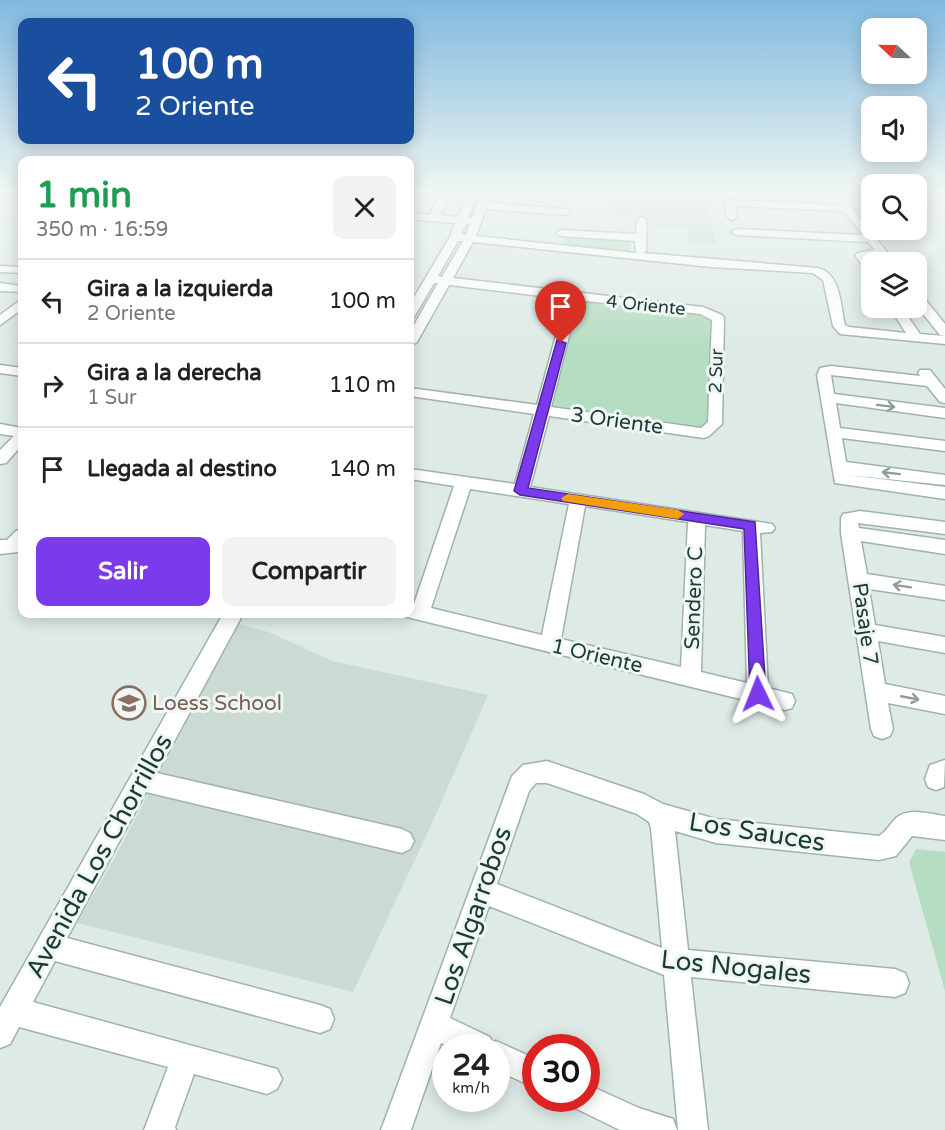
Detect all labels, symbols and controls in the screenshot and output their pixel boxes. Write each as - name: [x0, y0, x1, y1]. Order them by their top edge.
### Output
- north arrow: [861, 18, 927, 84]
- map controls: [861, 18, 927, 318]
- text: 100 m: [135, 39, 264, 90]
- icon: left: [36, 42, 114, 120]
- text: 2 Oriente: [135, 90, 255, 123]
- button: sound: [861, 96, 927, 162]
- text: 1 min: [36, 174, 132, 217]
- button: search: [861, 174, 927, 240]
- button: close: [333, 176, 396, 239]
- text: 350 m · 16:59: [36, 218, 168, 242]
- button: layers: [861, 252, 927, 318]
- text: Gira a la izquierda: [87, 276, 273, 302]
- pin: [535, 281, 586, 343]
- icon: left: [36, 285, 69, 318]
- text: 100 m: [329, 288, 396, 314]
- icon: arrive: [544, 290, 577, 323]
- street label: 4 Oriente: [605, 290, 687, 320]
- text: 2 Oriente: [87, 302, 176, 326]
- street label: 2 Sur: [704, 348, 728, 394]
- text: Gira a la derecha: [87, 360, 262, 386]
- icon: right: [36, 369, 69, 402]
- text: 110 m: [329, 372, 396, 398]
- text: 1 Sur: [87, 386, 137, 410]
- one-way arrow: [875, 401, 895, 412]
- street label: 3 Oriente: [569, 402, 665, 440]
- icon: arrive: [36, 453, 69, 486]
- text: Llegada al destino: [87, 456, 277, 482]
- text: 140 m: [329, 456, 396, 482]
- one-way arrow: [882, 468, 902, 479]
- button: Salir: [36, 537, 210, 606]
- button: Compartir: [222, 537, 396, 606]
- street label: Sendero C: [680, 546, 708, 650]
- street label: Pasaje 7: [847, 581, 883, 667]
- one-way arrow: [893, 581, 912, 592]
- street label: 1 Oriente: [549, 633, 645, 679]
- position arrow: [726, 662, 790, 726]
- school or university icon: Loess School: [111, 685, 147, 721]
- place label: Loess School: [152, 691, 282, 716]
- one-way arrow: [900, 693, 919, 704]
- street label: Avenida Los Chorrillos: [19, 729, 179, 983]
- street label: Los Sauces: [687, 806, 827, 858]
- street label: Los Algarrobos: [428, 823, 518, 1009]
- street label: Los Nogales: [659, 944, 813, 990]
- speed limit sign: 30: [522, 1034, 600, 1112]
- text: 24: [452, 1047, 490, 1084]
- text: km/h: [452, 1079, 490, 1097]

